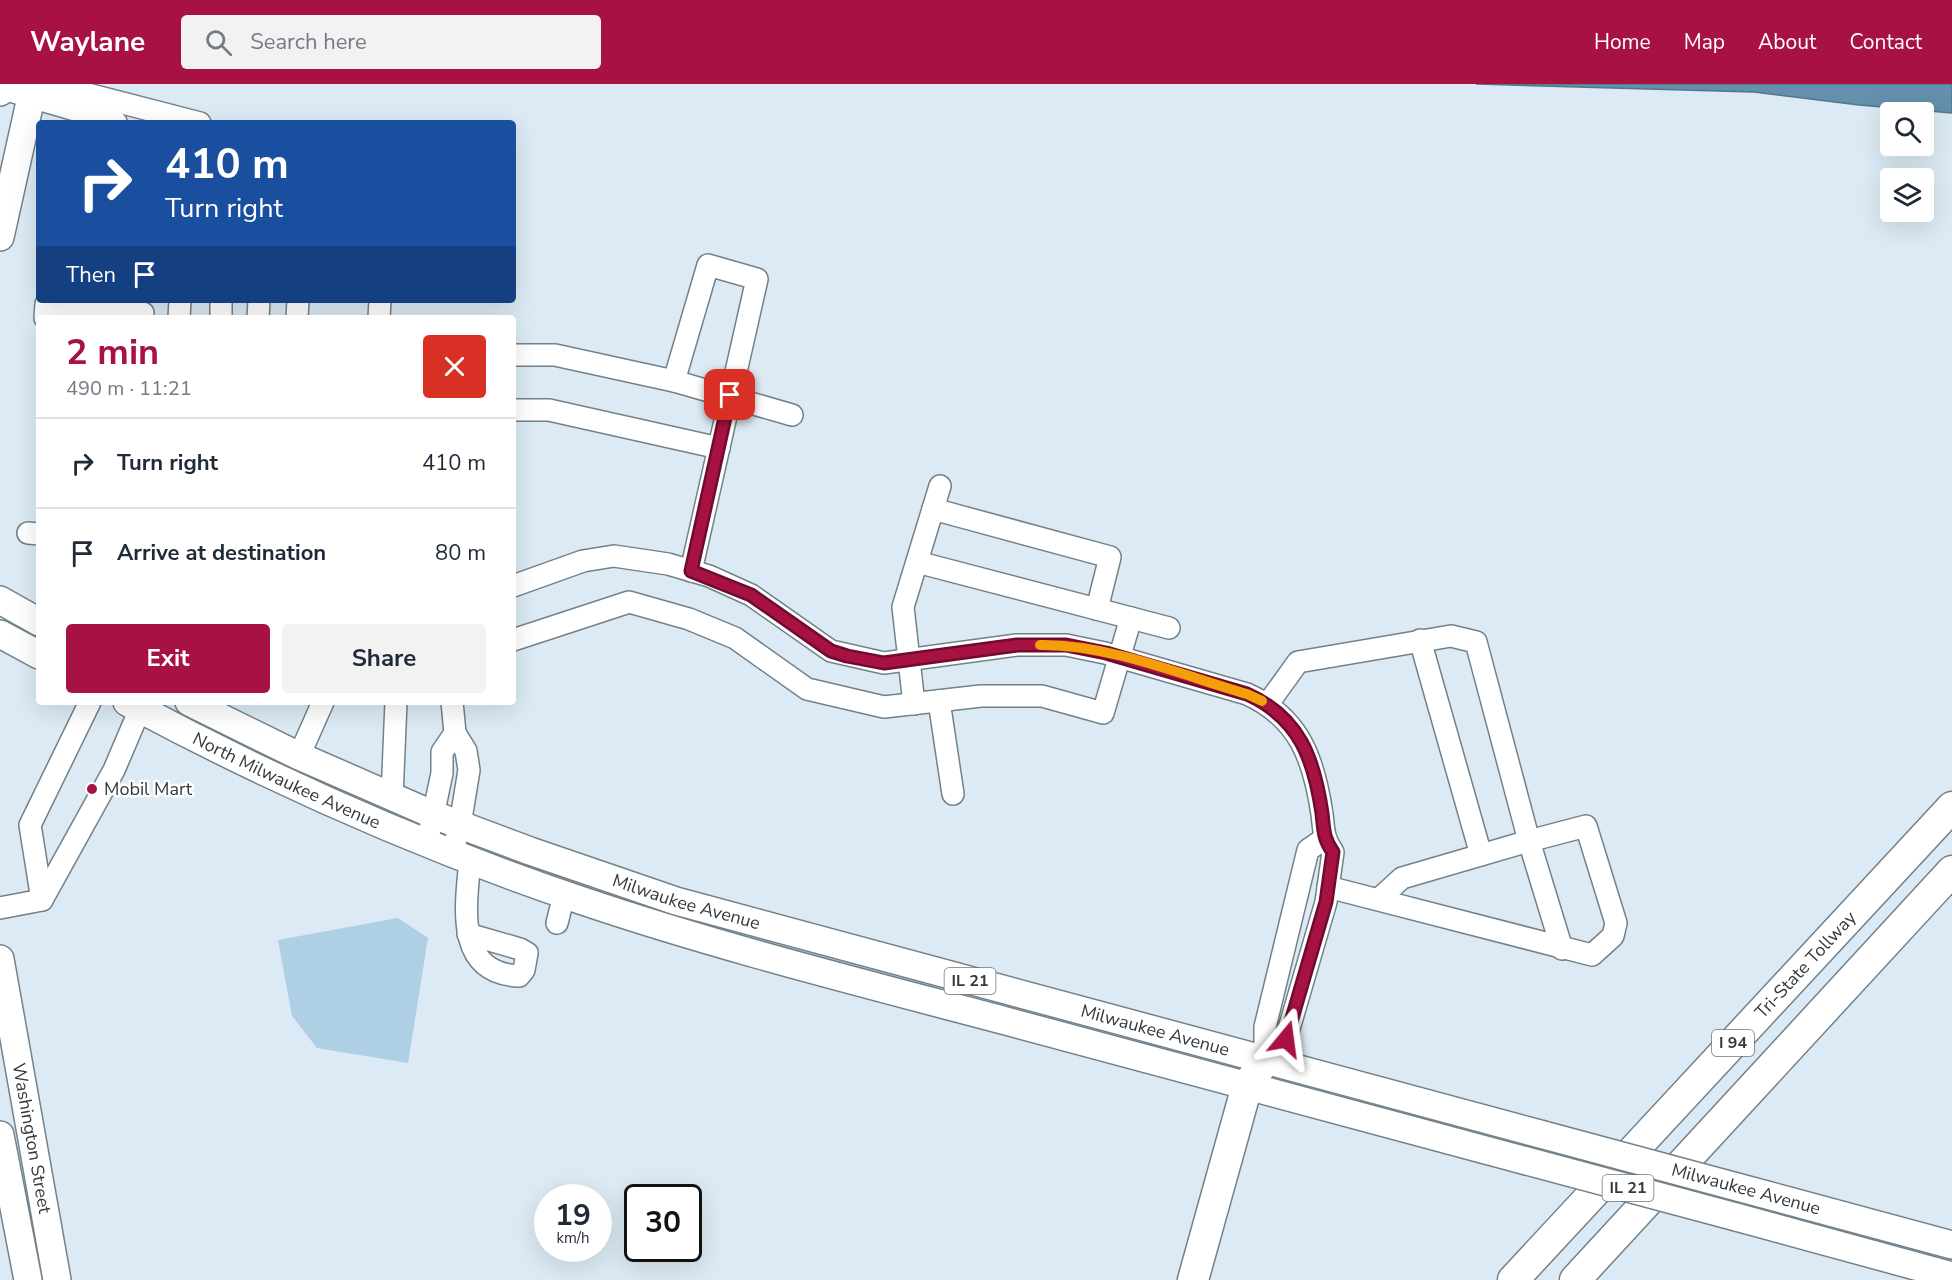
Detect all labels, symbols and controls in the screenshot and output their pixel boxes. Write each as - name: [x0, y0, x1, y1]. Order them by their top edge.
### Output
- search box: [181, 15, 601, 69]
- text: Waylane: [30, 23, 145, 61]
- icon: search: [202, 26, 235, 59]
- text: Search here: [250, 27, 367, 57]
- text: Home: [1594, 28, 1651, 56]
- text: Map: [1684, 28, 1725, 56]
- text: About: [1758, 28, 1816, 56]
- text: Contact: [1849, 28, 1922, 56]
- map controls: [1880, 102, 1934, 222]
- button: search: [1880, 102, 1934, 156]
- text: 410 m: [165, 136, 289, 193]
- icon: right: [66, 144, 144, 222]
- button: layers: [1880, 168, 1934, 222]
- text: Turn right: [165, 190, 283, 227]
- icon: arrive: [128, 258, 161, 291]
- text: Then: [66, 260, 116, 290]
- text: 2 min: [66, 328, 159, 377]
- button: close: [423, 335, 486, 398]
- pin: [704, 369, 755, 420]
- text: 490 m · 11:21: [66, 375, 192, 402]
- icon: arrive: [713, 378, 746, 411]
- icon: right: [66, 447, 99, 480]
- text: Turn right: [117, 448, 218, 478]
- text: 410 m: [422, 448, 486, 478]
- icon: arrive: [66, 537, 99, 570]
- text: Arrive at destination: [117, 538, 326, 568]
- text: 80 m: [435, 538, 486, 568]
- button: Exit: [66, 624, 270, 693]
- button: Share: [282, 624, 486, 693]
- street label: North Milwaukee Avenue: [189, 726, 384, 835]
- place label: Mobil Mart: [104, 777, 193, 801]
- marker: Mobil Mart: [85, 782, 99, 796]
- street label: Milwaukee Avenue: [609, 868, 763, 935]
- street label: Tri-State Tollway: [1750, 905, 1862, 1024]
- road number: IL 21: [944, 968, 996, 994]
- street label: Milwaukee Avenue: [1078, 999, 1232, 1062]
- position arrow: [1254, 1007, 1318, 1071]
- road number: I 94: [1712, 1030, 1754, 1056]
- street label: Washington Street: [7, 1061, 57, 1216]
- street label: Milwaukee Avenue: [1669, 1158, 1823, 1220]
- road number: IL 21: [1602, 1175, 1654, 1201]
- speed limit sign: 30: [624, 1184, 702, 1262]
- text: 19: [555, 1195, 591, 1236]
- text: km/h: [556, 1228, 590, 1248]

